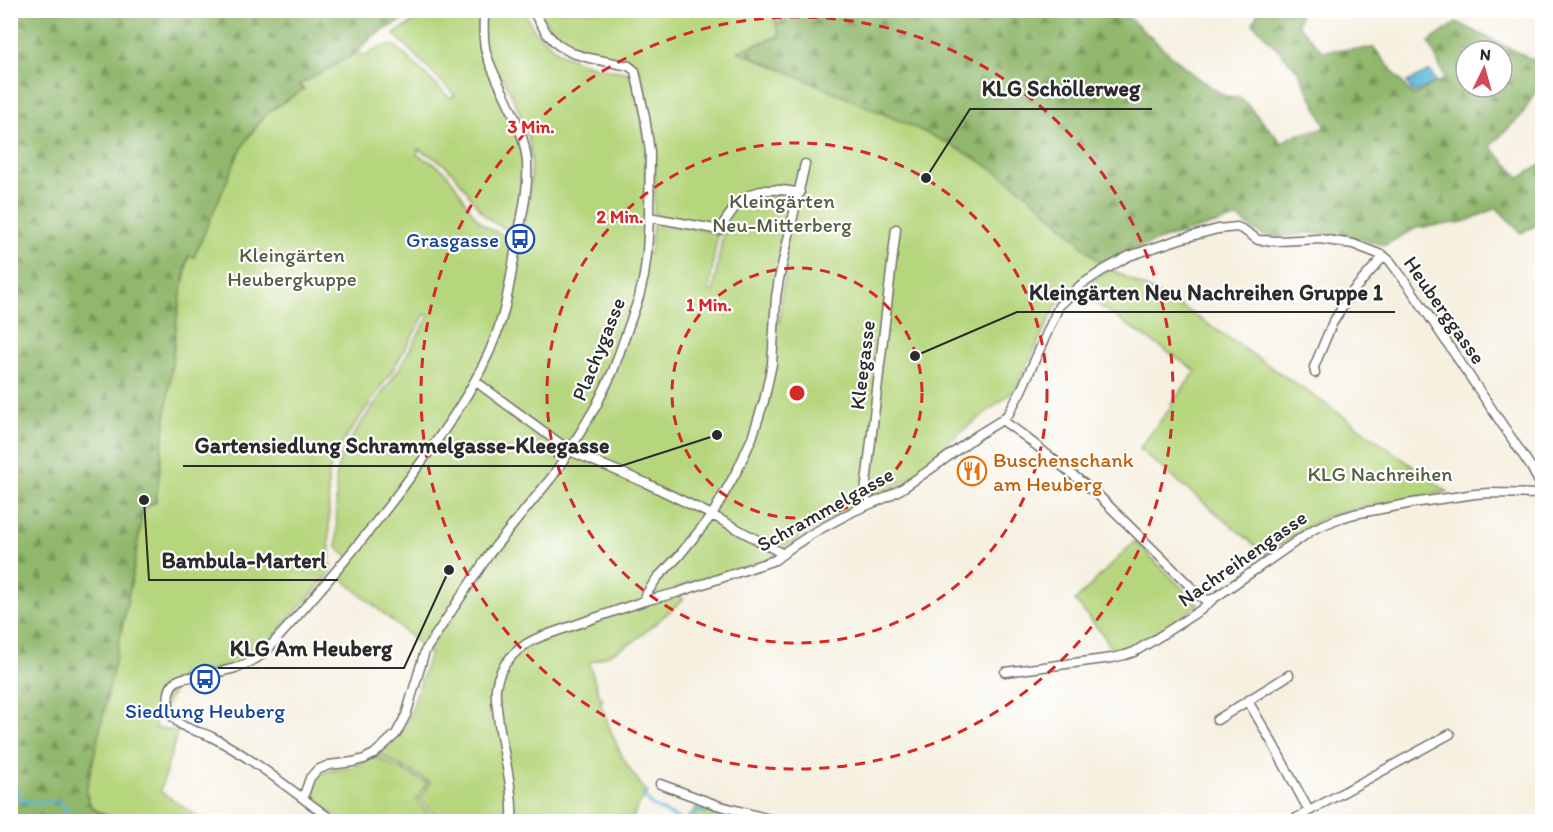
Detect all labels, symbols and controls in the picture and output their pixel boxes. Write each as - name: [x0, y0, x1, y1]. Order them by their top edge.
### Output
- north arrow: [1454, 39, 1514, 99]
- text: N: [1479, 45, 1491, 64]
- callout: KLG Schöllerweg: [970, 69, 1152, 109]
- text: KLG Schöllerweg: [982, 75, 1141, 102]
- text: 3 Min.: [507, 116, 555, 138]
- park label: Kleingärten Neu-Mitterberg: [712, 188, 852, 237]
- text: 2 Min.: [597, 206, 643, 228]
- bus stop icon: Grasgasse: [504, 223, 536, 255]
- place label: Grasgasse: [406, 227, 499, 252]
- park label: Kleingärten Heubergkuppe: [227, 242, 357, 291]
- street label: Heuberggasse: [1399, 251, 1491, 369]
- callout: Kleingärten Neu Nachreihen Gruppe 1: [1017, 272, 1395, 312]
- text: Kleingärten Neu Nachreihen Gruppe 1: [1029, 279, 1384, 306]
- street label: Plachygasse: [566, 294, 630, 404]
- text: 1 Min.: [686, 294, 732, 316]
- street label: Kleegasse: [844, 319, 880, 411]
- centre of rings: [787, 383, 807, 403]
- callout: Gartensiedlung Schrammelgasse-Kleegasse: [183, 426, 621, 466]
- text: Gartensiedlung Schrammelgasse-Kleegasse: [195, 432, 609, 459]
- place label: Buschenschank am Heuberg: [993, 447, 1134, 496]
- restaurant icon: Buschenschank am Heuberg: [956, 455, 988, 487]
- street label: Schrammelgasse: [752, 461, 898, 557]
- park label: KLG Nachreihen: [1307, 461, 1453, 486]
- street label: Nachreihengasse: [1173, 504, 1311, 612]
- callout: Bambula-Marterl: [149, 540, 338, 580]
- text: Bambula-Marterl: [161, 547, 327, 574]
- callout: KLG Am Heuberg: [218, 628, 404, 668]
- text: KLG Am Heuberg: [230, 635, 393, 662]
- bus stop icon: Siedlung Heuberg: [189, 663, 221, 695]
- place label: Siedlung Heuberg: [125, 698, 285, 723]

